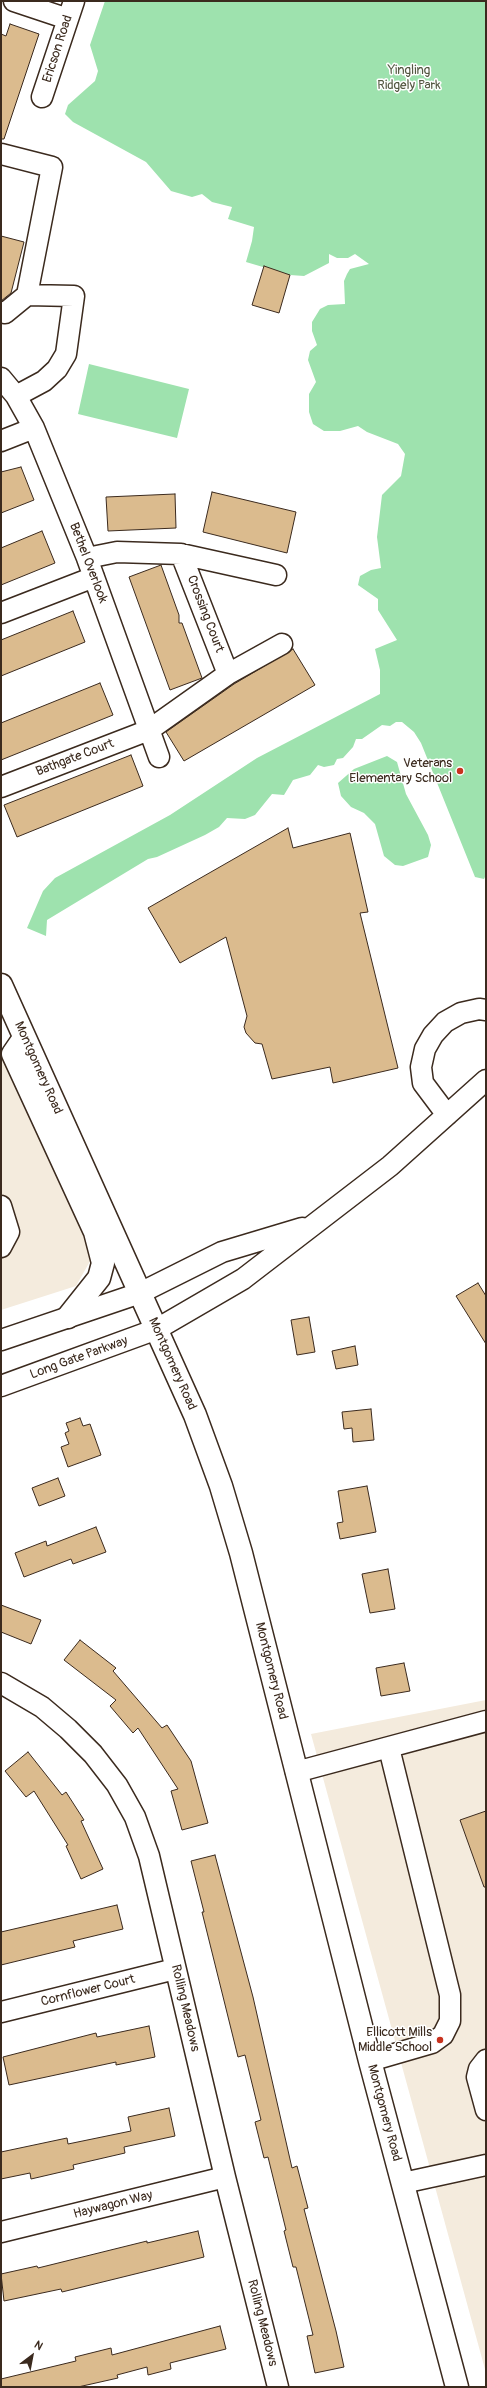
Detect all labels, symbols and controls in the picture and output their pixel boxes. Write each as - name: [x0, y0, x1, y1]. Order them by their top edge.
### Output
- street label: Ericson Road: [40, 13, 76, 85]
- park label: Yingling Ridgely Park: [377, 63, 441, 94]
- street label: Bethel Overlook: [65, 521, 111, 605]
- street label: Crossing Court: [183, 573, 227, 655]
- street label: Bathgate Court: [34, 736, 116, 780]
- place label: Veterans Elementary School: [349, 756, 452, 787]
- marker: Veterans Elementary School: [455, 766, 465, 776]
- street label: Montgomery Road: [11, 1019, 65, 1117]
- street label: Montgomery Road: [145, 1315, 199, 1413]
- street label: Long Gate Parkway: [28, 1333, 130, 1383]
- street label: Montgomery Road: [251, 1621, 291, 1721]
- street label: Rolling Meadows: [167, 1963, 203, 2053]
- street label: Cornflower Court: [39, 1972, 137, 2010]
- place label: Ellicott Mills Middle School: [358, 2025, 432, 2056]
- marker: Ellicott Mills Middle School: [435, 2035, 445, 2045]
- street label: Montgomery Road: [364, 2063, 404, 2163]
- street label: Haywagon Way: [72, 2188, 154, 2222]
- street label: Rolling Meadows: [244, 2278, 280, 2368]
- north arrow: [12, 2336, 52, 2376]
- text: N: [32, 2338, 45, 2353]

